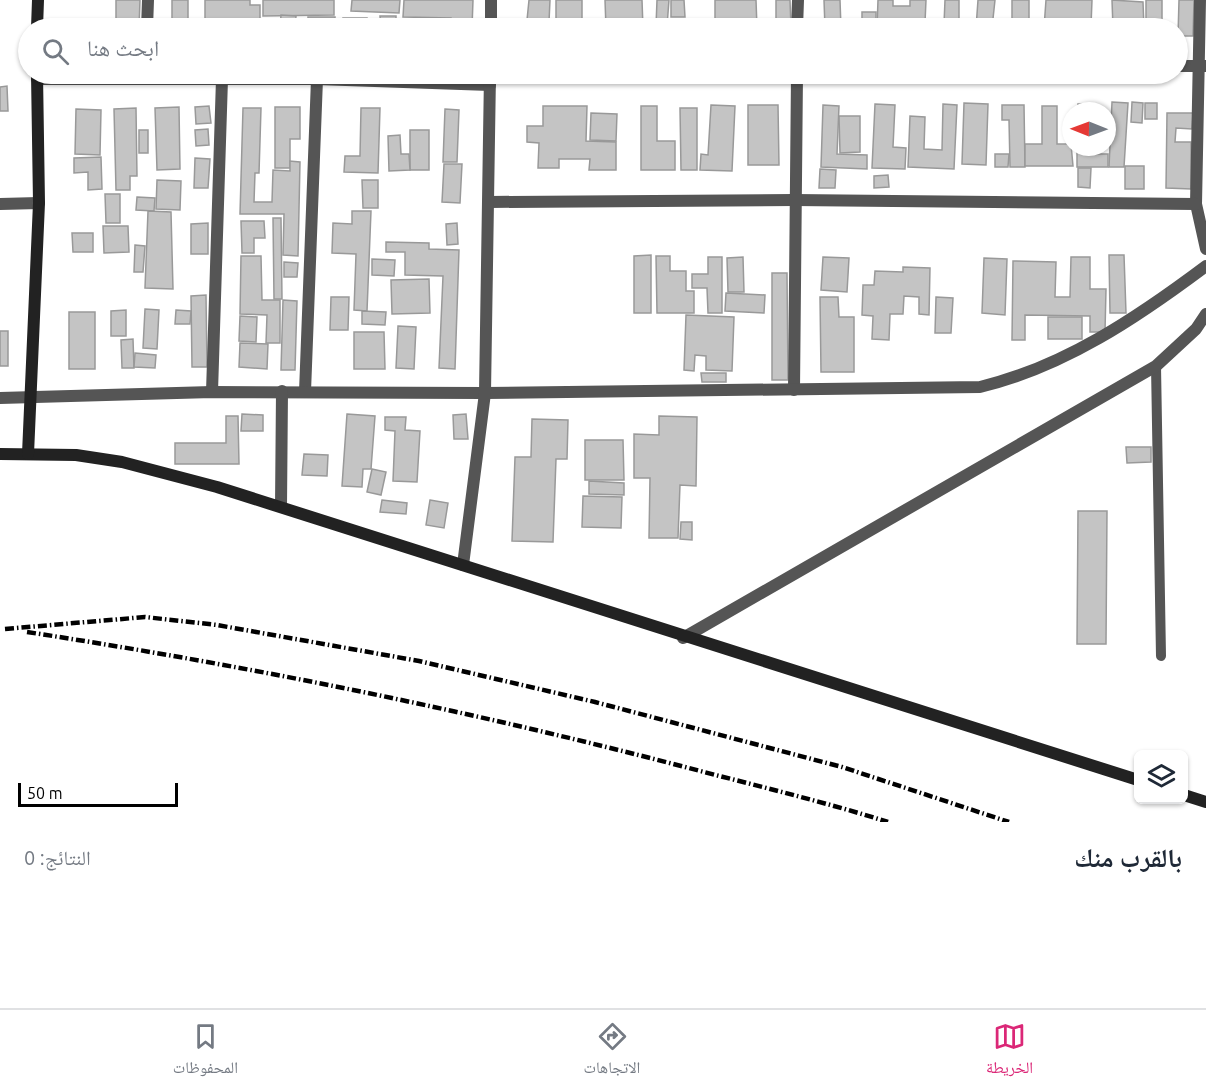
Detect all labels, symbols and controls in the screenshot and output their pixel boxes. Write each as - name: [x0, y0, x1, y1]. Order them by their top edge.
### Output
- search box: [18, 18, 1188, 84]
- icon: search: [39, 35, 72, 68]
- text: ابحث هنا: [87, 35, 159, 60]
- north arrow: [1062, 102, 1116, 156]
- map controls: [1134, 750, 1188, 804]
- button: layers: [1134, 750, 1188, 804]
- scale bar: [18, 780, 178, 808]
- text: 50 m: [27, 784, 63, 802]
- text: بالقرب منك: [1074, 843, 1182, 872]
- text: النتائج: 0: [24, 846, 91, 869]
- tab: المحفوظات: [173, 1020, 238, 1083]
- tab: الاتجاهات: [584, 1020, 640, 1083]
- tab: الخريطة: [986, 1020, 1033, 1083]

